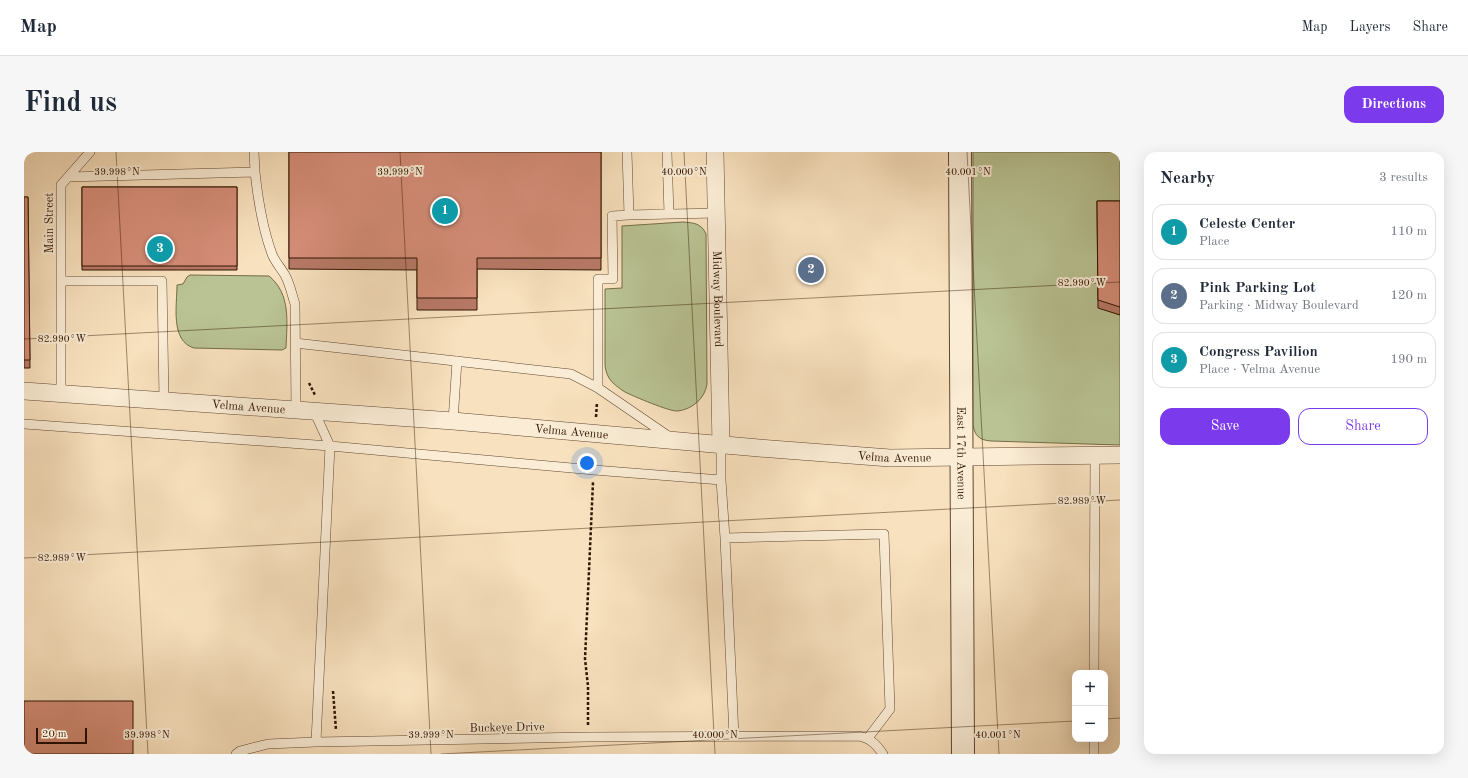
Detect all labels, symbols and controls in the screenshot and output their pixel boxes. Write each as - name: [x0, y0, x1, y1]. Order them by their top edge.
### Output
- text: Map: [20, 18, 57, 37]
- text: Map: [1302, 20, 1328, 34]
- text: Layers: [1350, 20, 1391, 34]
- text: Share: [1413, 20, 1448, 34]
- button: Directions: [1344, 86, 1444, 123]
- text: Find us: [24, 90, 117, 118]
- text: 39.998°N: [94, 167, 140, 177]
- text: 39.999°N: [377, 167, 423, 177]
- text: 40.000°N: [661, 167, 707, 177]
- text: 40.001°N: [945, 167, 991, 177]
- text: Nearby: [1160, 170, 1215, 187]
- text: 3 results: [1379, 171, 1428, 184]
- street label: Main Street: [44, 193, 56, 253]
- pin: 1: [432, 196, 458, 226]
- text: Celeste Center: [1199, 217, 1295, 232]
- text: 1: [1170, 225, 1178, 238]
- text: 110 m: [1390, 225, 1427, 238]
- pin: 3: [147, 234, 173, 264]
- text: Place: [1199, 235, 1229, 248]
- street label: Midway Boulevard: [710, 251, 724, 347]
- pin: 2: [798, 255, 824, 285]
- text: 82.990°W: [1058, 278, 1106, 288]
- text: Pink Parking Lot: [1199, 281, 1316, 296]
- text: 2: [1170, 289, 1178, 302]
- text: 120 m: [1390, 289, 1427, 302]
- text: Parking · Midway Boulevard: [1199, 299, 1359, 312]
- text: 82.990°W: [38, 334, 86, 344]
- text: Congress Pavilion: [1199, 345, 1318, 360]
- text: 3: [1170, 353, 1178, 366]
- text: 190 m: [1390, 353, 1427, 366]
- text: Place · Velma Avenue: [1199, 363, 1320, 376]
- street label: Velma Avenue: [211, 399, 286, 416]
- street label: East 17th Avenue: [954, 406, 967, 500]
- button: Save: [1160, 408, 1290, 445]
- button: Share: [1298, 408, 1428, 445]
- street label: Velma Avenue: [534, 423, 609, 442]
- street label: Velma Avenue: [857, 451, 932, 465]
- your location: [577, 453, 597, 473]
- text: 82.989°W: [1058, 496, 1106, 506]
- text: 82.989°W: [38, 553, 86, 563]
- map controls: [1072, 670, 1108, 742]
- button: +: [1072, 670, 1108, 706]
- button: −: [1072, 706, 1108, 742]
- street label: Buckeye Drive: [469, 721, 545, 735]
- scale bar: [36, 726, 87, 745]
- text: 20 m: [42, 729, 67, 740]
- text: 39.998°N: [124, 730, 170, 740]
- text: 39.999°N: [408, 730, 454, 740]
- text: 40.000°N: [692, 730, 738, 740]
- text: 40.001°N: [975, 730, 1021, 740]

